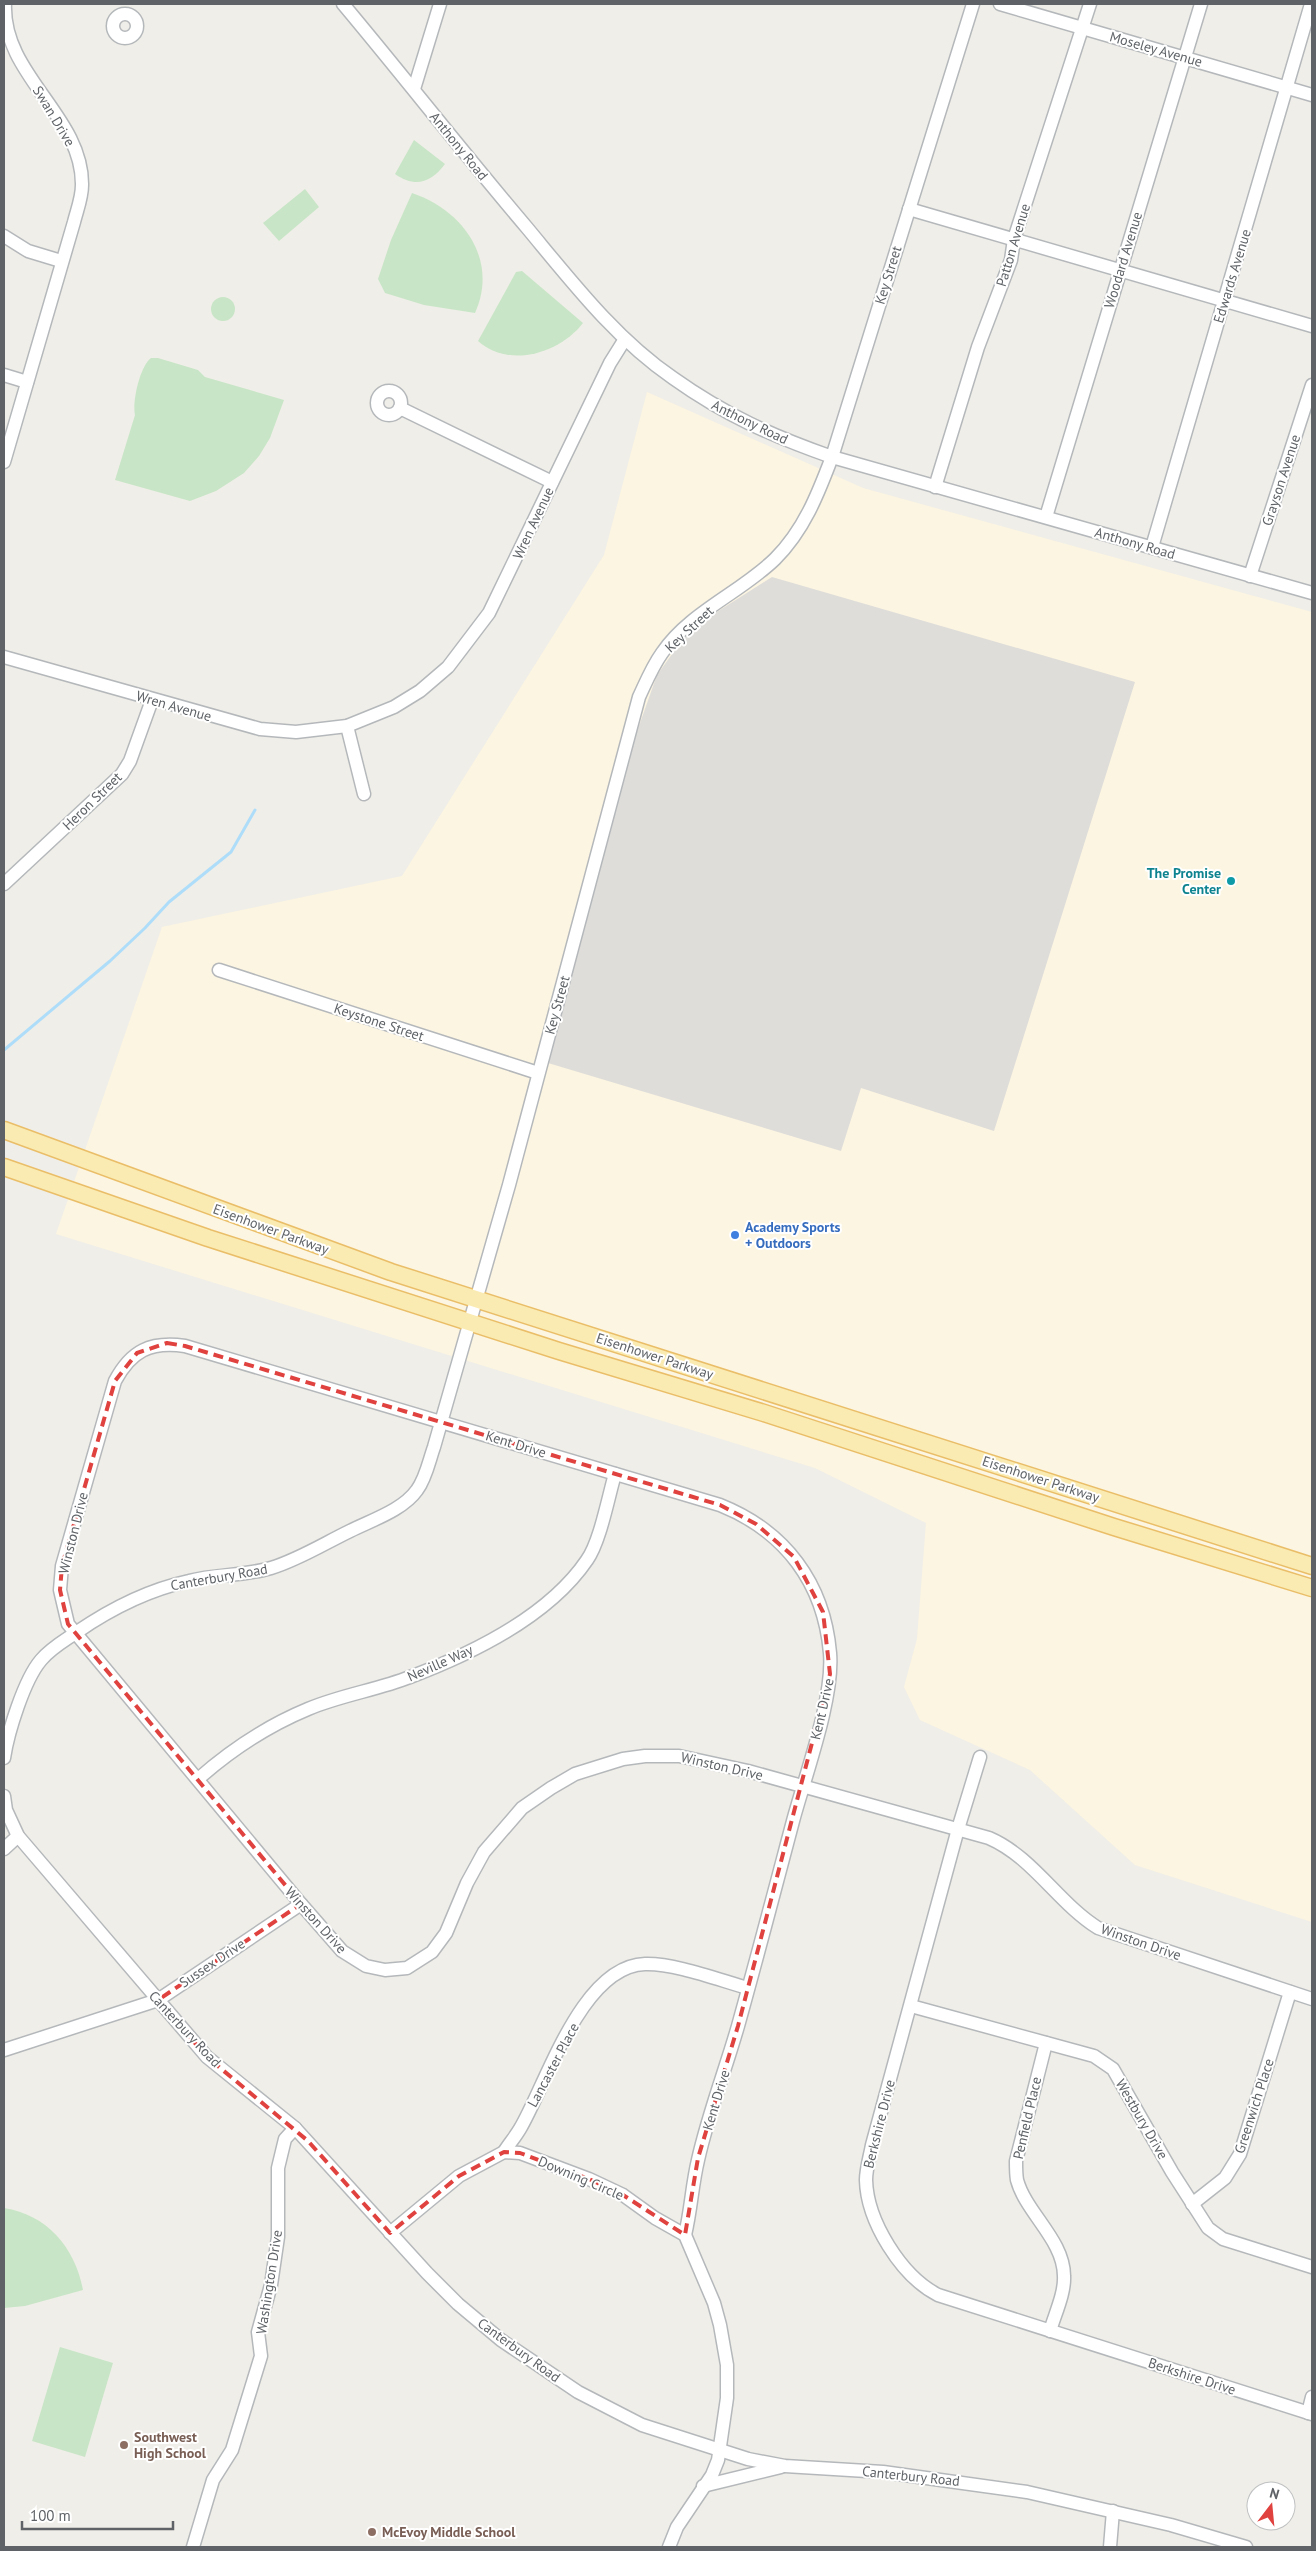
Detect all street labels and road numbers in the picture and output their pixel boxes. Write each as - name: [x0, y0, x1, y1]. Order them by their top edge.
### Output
- street label: Moseley Avenue: [1108, 27, 1204, 71]
- street label: Swan Drive: [29, 82, 79, 150]
- street label: Anthony Road: [426, 108, 492, 184]
- street label: Patton Avenue: [992, 201, 1034, 289]
- street label: Woodard Avenue: [1100, 210, 1146, 310]
- street label: Edwards Avenue: [1209, 227, 1255, 325]
- street label: Key Street: [871, 243, 905, 306]
- street label: Anthony Road: [709, 396, 791, 448]
- street label: Grayson Avenue: [1258, 432, 1304, 528]
- street label: Wren Avenue: [508, 484, 558, 562]
- street label: Anthony Road: [1093, 523, 1177, 563]
- street label: Key Street: [661, 602, 717, 656]
- street label: Wren Avenue: [134, 687, 214, 725]
- street label: Heron Street: [58, 768, 126, 834]
- street label: Key Street: [541, 973, 574, 1036]
- street label: Keystone Street: [332, 999, 426, 1045]
- street label: Eisenhower Parkway: [211, 1200, 332, 1259]
- street label: Eisenhower Parkway: [594, 1329, 716, 1384]
- street label: Kent Drive: [483, 1426, 549, 1462]
- street label: Eisenhower Parkway: [980, 1452, 1102, 1507]
- street label: Winston Drive: [54, 1490, 92, 1576]
- street label: Canterbury Road: [169, 1560, 269, 1594]
- street label: Neville Way: [404, 1640, 476, 1685]
- street label: Kent Drive: [806, 1677, 838, 1741]
- street label: Winston Drive: [679, 1748, 765, 1784]
- street label: Winston Drive: [281, 1883, 351, 1957]
- street label: Winston Drive: [1098, 1920, 1184, 1964]
- street label: Sussex Drive: [176, 1934, 248, 1992]
- street label: Canterbury Road: [145, 1987, 225, 2071]
- street label: Lancaster Place: [523, 2020, 583, 2110]
- street label: Greenwich Place: [1230, 2056, 1278, 2156]
- street label: Kent Drive: [698, 2067, 734, 2133]
- street label: Penfield Place: [1009, 2075, 1045, 2161]
- street label: Westbury Drive: [1112, 2076, 1172, 2162]
- street label: Berkshire Drive: [859, 2078, 899, 2170]
- street label: Downing Circle: [536, 2152, 626, 2204]
- street label: Washington Drive: [252, 2229, 286, 2335]
- street label: Canterbury Road: [474, 2314, 564, 2386]
- street label: Berkshire Drive: [1146, 2353, 1238, 2399]
- street label: Canterbury Road: [861, 2462, 961, 2490]

